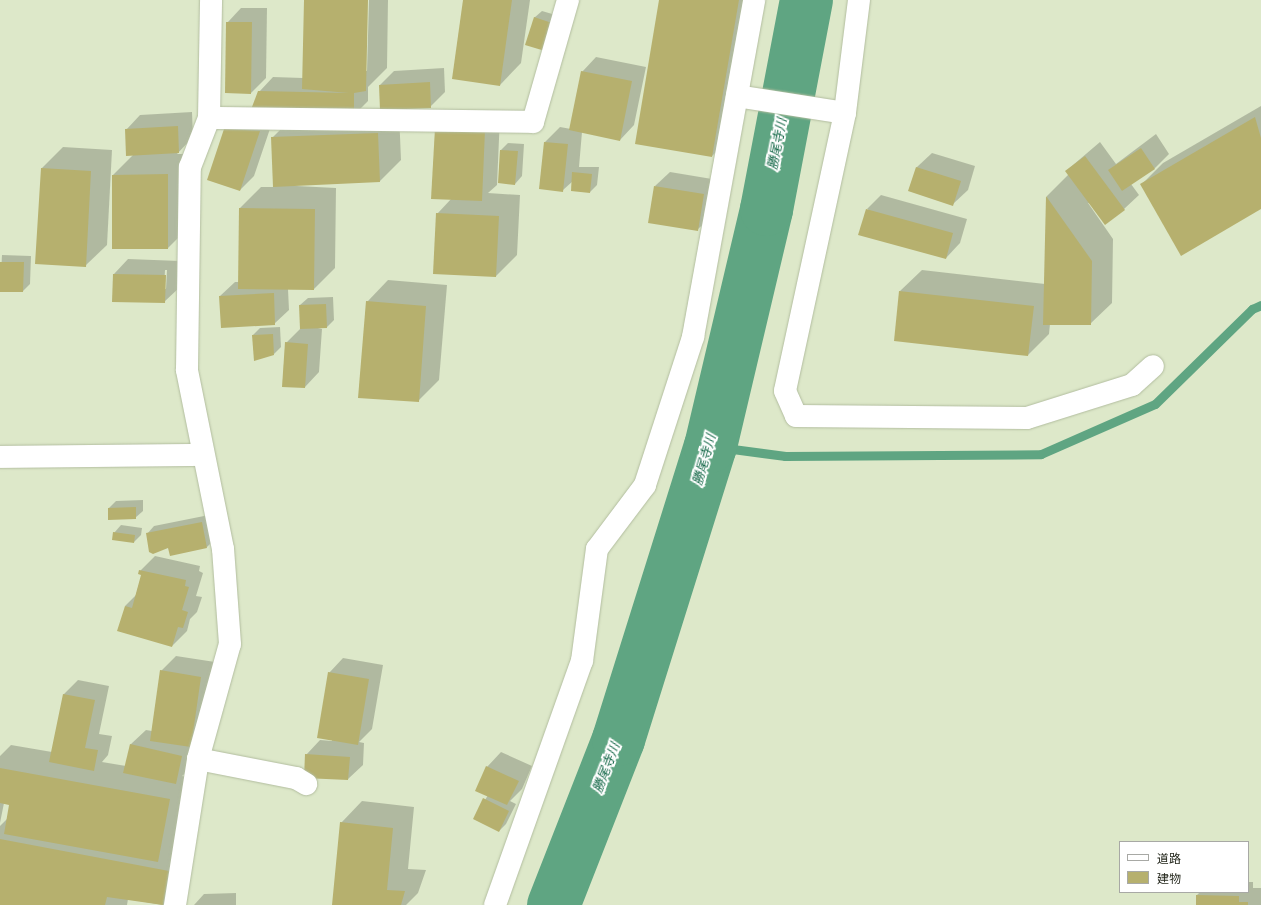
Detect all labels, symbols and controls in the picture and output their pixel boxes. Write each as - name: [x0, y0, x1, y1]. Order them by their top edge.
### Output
- water label: 勝尾寺川: [765, 117, 791, 171]
- water label: 勝尾寺川: [690, 433, 720, 487]
- water label: 勝尾寺川: [590, 741, 624, 795]
- legend: [1119, 841, 1249, 893]
- text: 道路: [1157, 852, 1181, 866]
- text: 建物: [1157, 872, 1181, 886]

